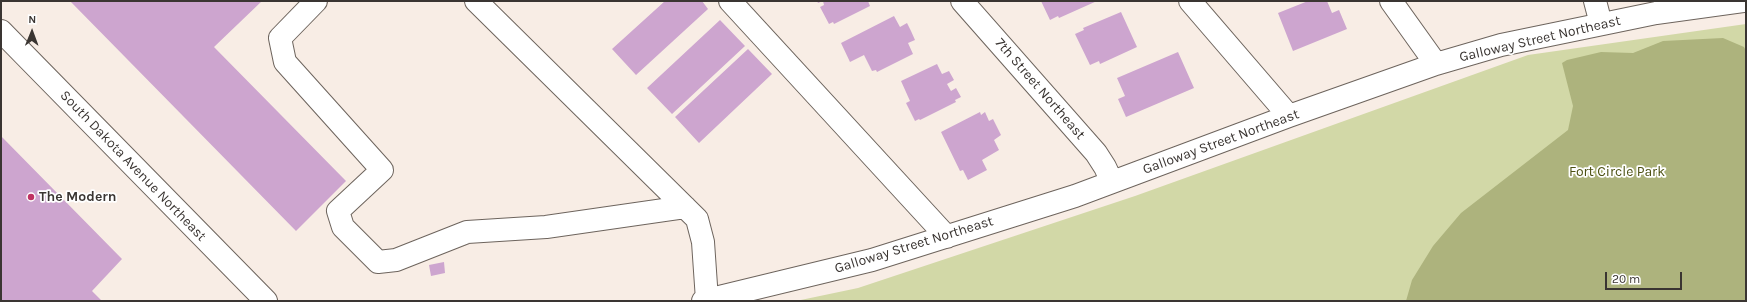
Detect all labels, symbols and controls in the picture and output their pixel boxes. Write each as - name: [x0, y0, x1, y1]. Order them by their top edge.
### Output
- north arrow: [12, 12, 52, 52]
- street label: Galloway Street Northeast: [1458, 12, 1622, 66]
- text: N: [28, 13, 36, 26]
- street label: 7th Street Northeast: [991, 35, 1089, 143]
- street label: South Dakota Avenue Northeast: [56, 87, 210, 245]
- street label: Galloway Street Northeast: [1141, 106, 1301, 178]
- park label: Fort Circle Park: [1569, 164, 1665, 180]
- place label: The Modern: [39, 189, 117, 205]
- marker: The Modern: [26, 192, 36, 202]
- street label: Galloway Street Northeast: [833, 213, 995, 277]
- scale bar: [1607, 264, 1684, 290]
- text: 20 m: [1612, 272, 1640, 286]

